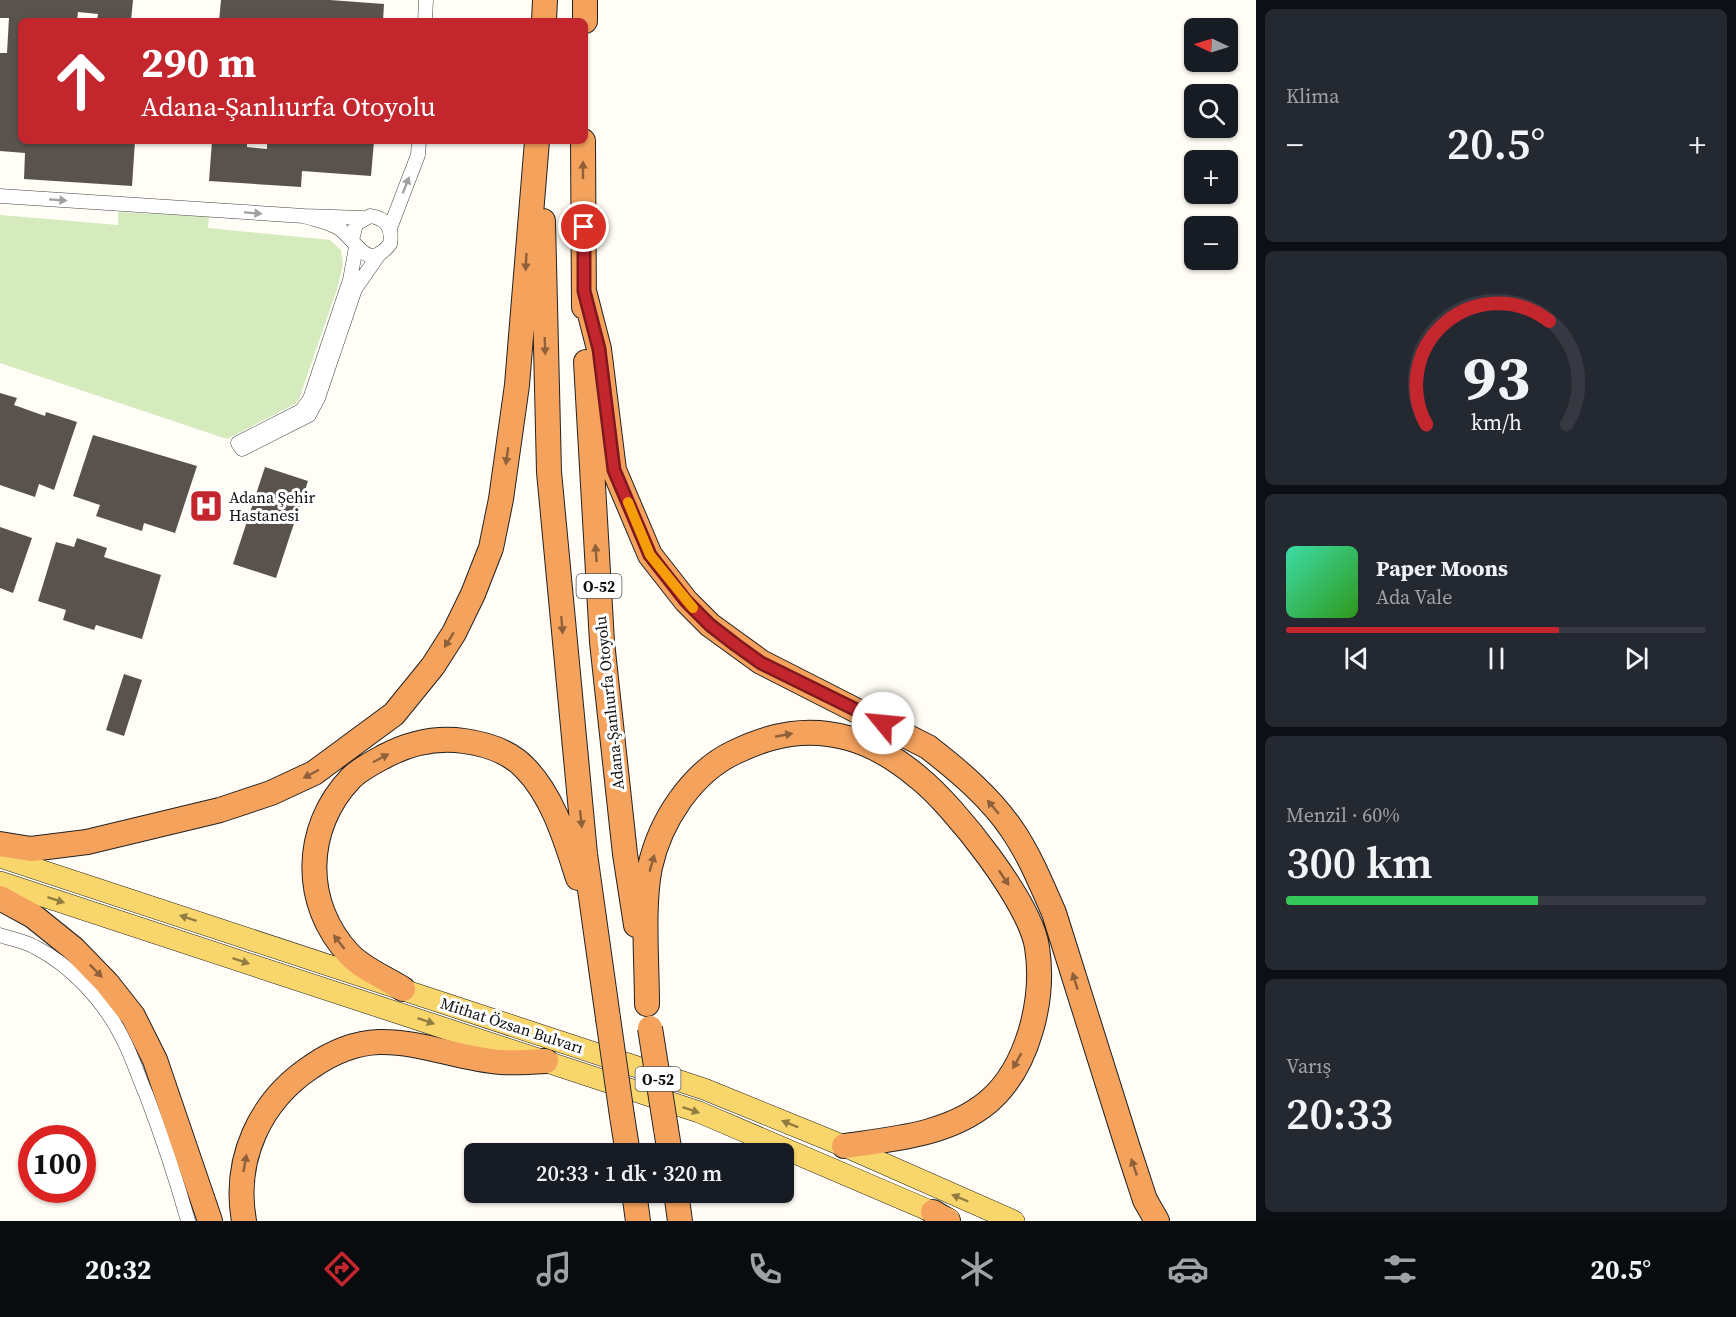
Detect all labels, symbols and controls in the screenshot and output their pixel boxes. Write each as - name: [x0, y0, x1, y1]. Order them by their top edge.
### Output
- north arrow: [1184, 18, 1238, 72]
- map controls: [1184, 18, 1238, 270]
- text: 290 m: [141, 33, 256, 91]
- icon: ahead: [42, 42, 120, 120]
- text: Klima: [1286, 82, 1339, 110]
- button: search: [1184, 84, 1238, 138]
- text: Adana-Şanlıurfa Otoyolu: [141, 88, 436, 125]
- text: 20.5°: [1447, 112, 1545, 174]
- text: −: [1286, 122, 1304, 167]
- text: +: [1689, 122, 1706, 167]
- button: +: [1184, 150, 1238, 204]
- one-way arrow: [578, 160, 588, 179]
- one-way arrow: [402, 176, 412, 194]
- one-way arrow: [49, 195, 68, 205]
- pin: [558, 201, 609, 252]
- one-way arrow: [243, 208, 262, 218]
- icon: arrive: [567, 210, 600, 243]
- button: −: [1184, 216, 1238, 270]
- one-way arrow: [522, 253, 531, 272]
- text: 93: [1462, 334, 1530, 420]
- one-way arrow: [541, 337, 550, 356]
- text: km/h: [1470, 409, 1522, 438]
- one-way arrow: [503, 447, 512, 466]
- place label: Adana Şehir Hastanesi: [229, 486, 315, 526]
- hospital icon: Adana Şehir Hastanesi: [188, 488, 224, 524]
- one-way arrow: [592, 544, 601, 563]
- text: Paper Moons: [1376, 553, 1508, 583]
- road number: O-52: [576, 574, 622, 598]
- text: Ada Vale: [1376, 583, 1452, 611]
- one-way arrow: [557, 615, 567, 634]
- street label: Adana-Şanlıurfa Otoyolu: [589, 615, 629, 791]
- one-way arrow: [444, 632, 455, 649]
- icon: previous: [1340, 642, 1373, 675]
- icon: pause: [1480, 642, 1513, 675]
- icon: next: [1620, 642, 1653, 675]
- position arrow: [851, 691, 915, 755]
- one-way arrow: [775, 730, 794, 739]
- one-way arrow: [372, 754, 390, 764]
- one-way arrow: [302, 769, 319, 779]
- one-way arrow: [987, 799, 999, 814]
- text: Menzil · 60%: [1286, 801, 1400, 829]
- one-way arrow: [577, 809, 586, 828]
- text: 300 km: [1286, 831, 1433, 893]
- one-way arrow: [648, 853, 658, 872]
- one-way arrow: [998, 870, 1010, 886]
- one-way arrow: [47, 896, 65, 906]
- one-way arrow: [179, 913, 197, 922]
- one-way arrow: [333, 934, 346, 950]
- one-way arrow: [232, 956, 250, 966]
- one-way arrow: [88, 964, 102, 978]
- one-way arrow: [1070, 972, 1079, 990]
- street label: Mithat Özsan Bulvarı: [438, 991, 587, 1059]
- one-way arrow: [417, 1017, 435, 1027]
- text: Varış: [1286, 1052, 1331, 1080]
- one-way arrow: [1012, 1053, 1022, 1070]
- road number: O-52: [636, 1067, 680, 1091]
- text: 20:33: [1286, 1082, 1393, 1144]
- one-way arrow: [682, 1105, 700, 1115]
- one-way arrow: [780, 1119, 798, 1129]
- speed limit sign: 100: [18, 1125, 96, 1203]
- one-way arrow: [241, 1153, 250, 1172]
- text: 20:33 · 1 dk · 320 m: [536, 1158, 722, 1188]
- one-way arrow: [1129, 1158, 1139, 1176]
- one-way arrow: [952, 1193, 969, 1202]
- icon: directions: [321, 1248, 363, 1290]
- icon: music: [533, 1248, 575, 1290]
- icon: phone: [744, 1248, 786, 1290]
- icon: climate: [956, 1248, 998, 1290]
- icon: car: [1167, 1248, 1209, 1290]
- icon: filters: [1379, 1248, 1421, 1290]
- text: 20:32: [85, 1251, 151, 1288]
- text: 20.5°: [1590, 1251, 1651, 1288]

